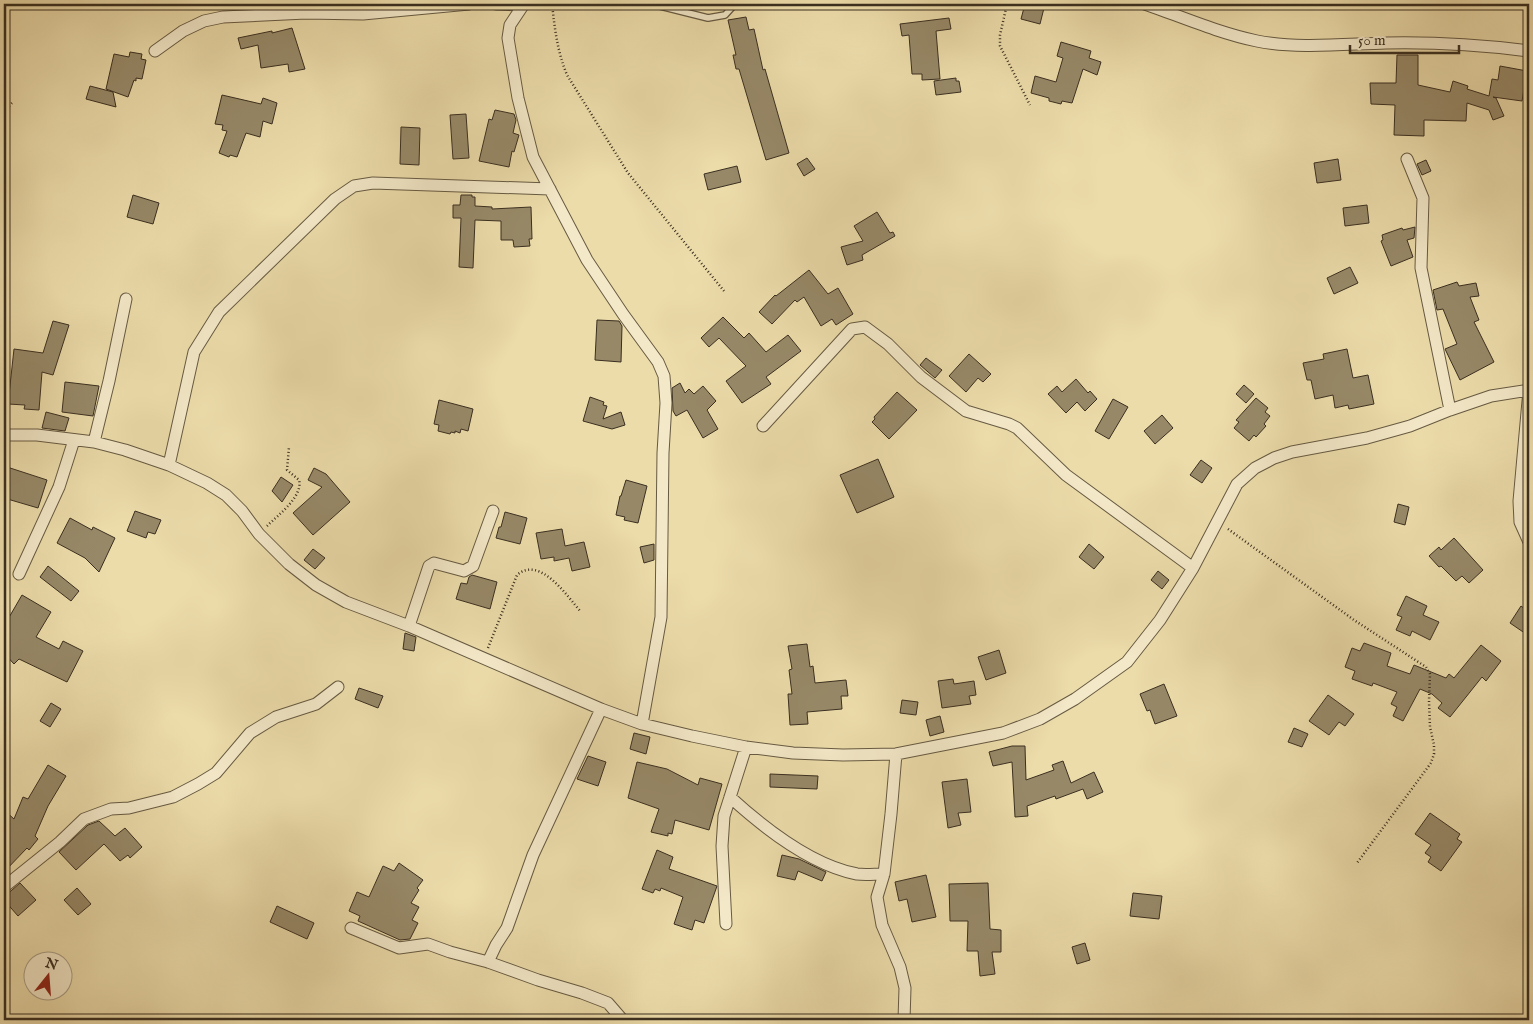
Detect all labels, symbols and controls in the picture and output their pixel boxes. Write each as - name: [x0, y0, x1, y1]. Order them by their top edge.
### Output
- scale bar: [1350, 22, 1459, 54]
- text: 50 m: [1358, 31, 1386, 50]
- north arrow: [22, 952, 72, 1002]
- text: N: [42, 954, 60, 975]

